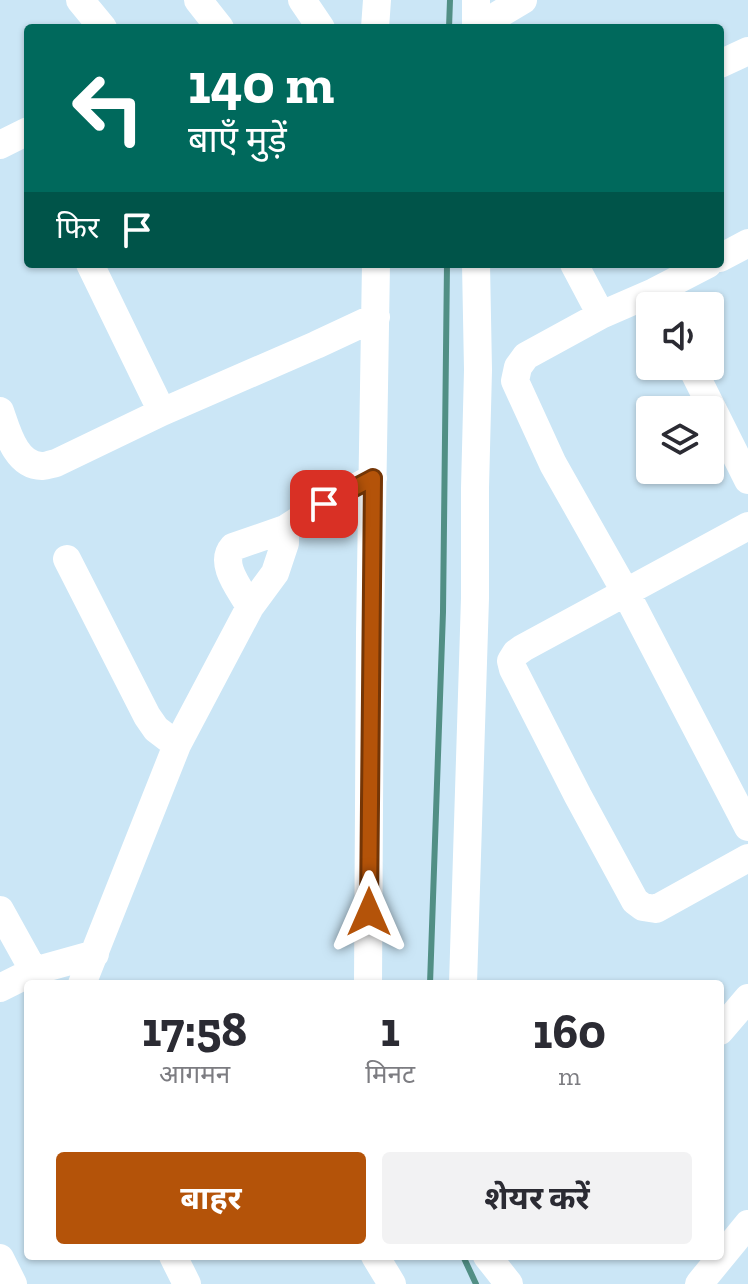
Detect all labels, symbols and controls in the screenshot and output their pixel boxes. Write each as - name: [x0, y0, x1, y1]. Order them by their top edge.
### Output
- text: 140 m: [188, 50, 334, 117]
- icon: left: [56, 56, 160, 160]
- text: बाएँ मुड़ें: [188, 118, 287, 161]
- icon: arrive: [115, 208, 159, 252]
- text: फिर: [56, 210, 99, 246]
- map controls: [636, 292, 724, 484]
- button: sound: [636, 292, 724, 380]
- button: layers: [636, 396, 724, 484]
- pin: [290, 470, 358, 538]
- icon: arrive: [302, 482, 346, 526]
- position arrow: [327, 870, 411, 954]
- text: 17:58: [142, 1001, 247, 1058]
- text: 1: [380, 1001, 400, 1058]
- text: 160: [533, 1003, 606, 1060]
- text: आगमन: [159, 1058, 230, 1090]
- text: मिनट: [365, 1058, 415, 1090]
- text: m: [558, 1060, 581, 1092]
- button: बाहर: [56, 1152, 366, 1244]
- button: शेयर करें: [382, 1152, 692, 1244]

